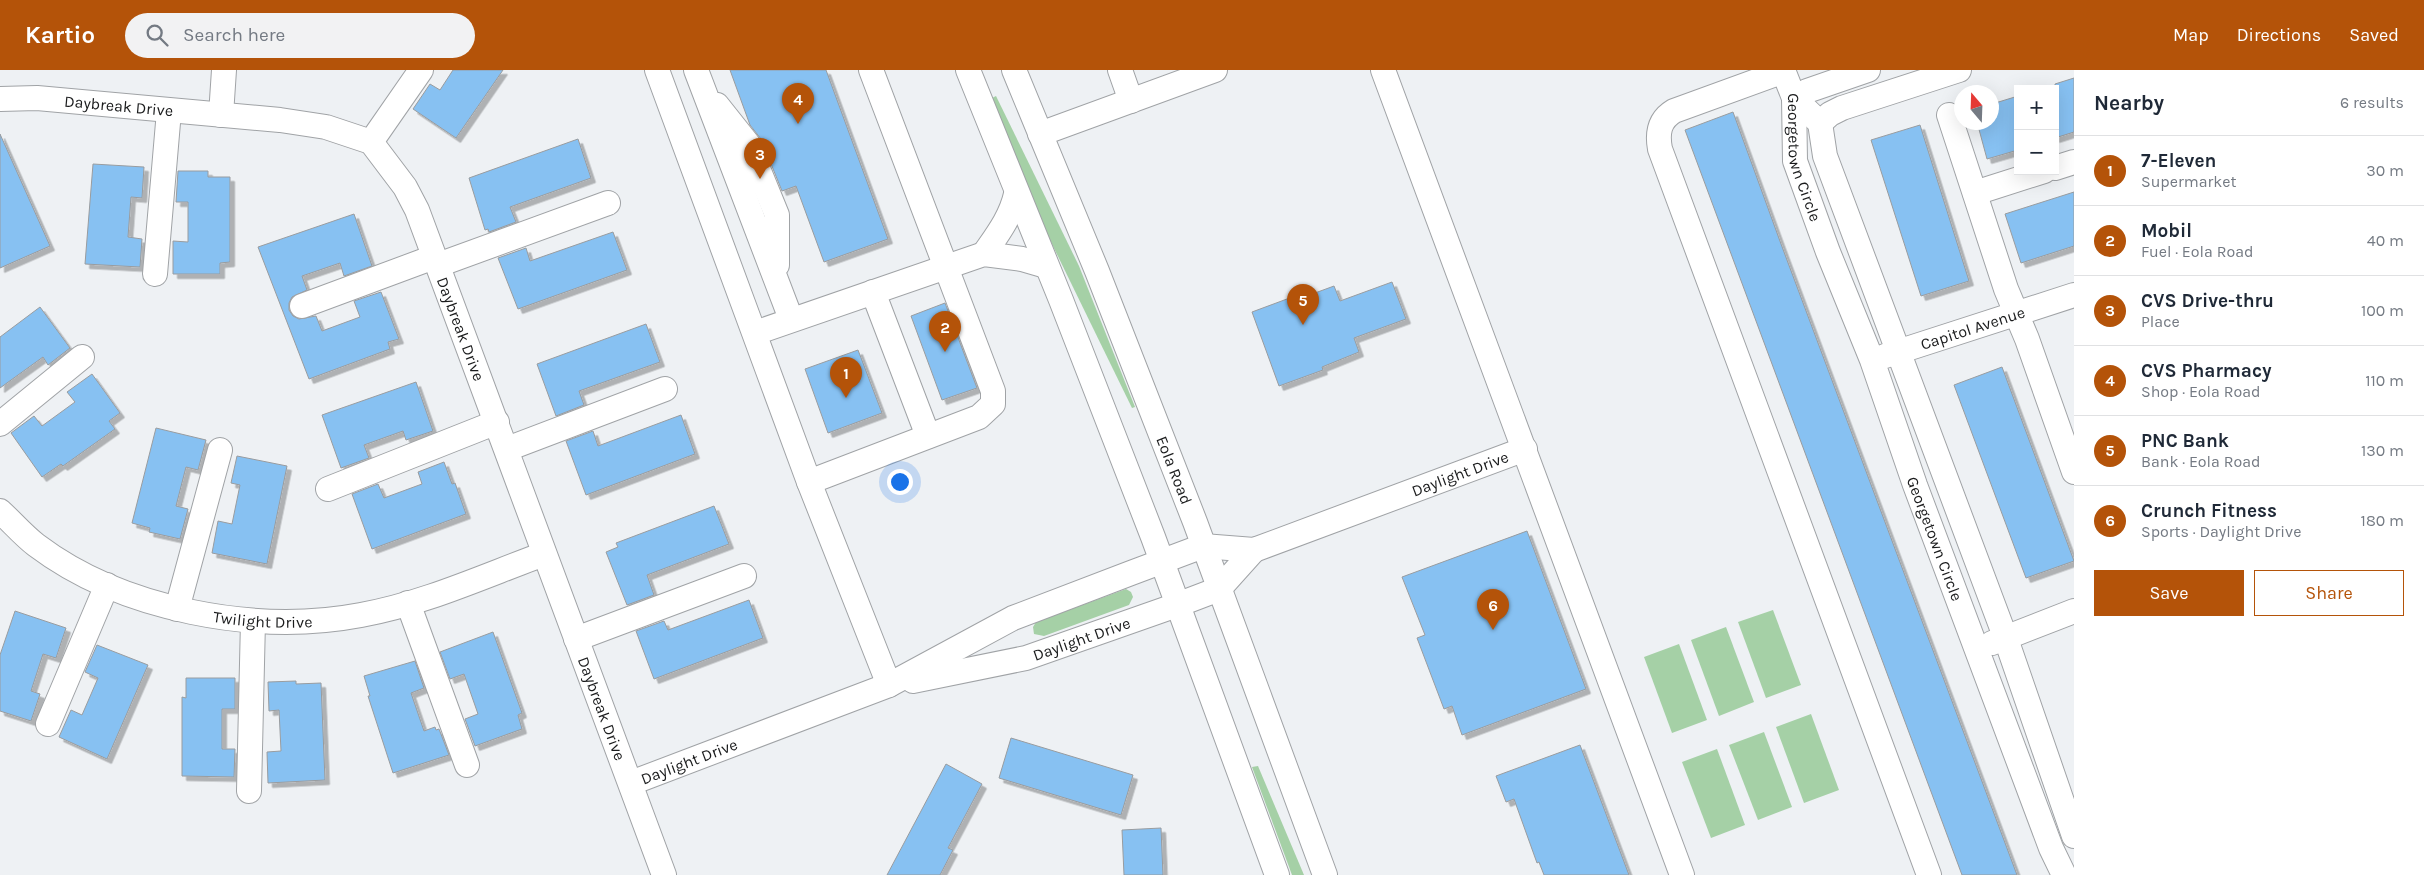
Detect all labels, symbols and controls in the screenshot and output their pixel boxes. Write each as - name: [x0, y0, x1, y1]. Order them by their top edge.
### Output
- search box: [125, 13, 475, 58]
- text: Kartio: [25, 21, 95, 49]
- icon: search: [143, 21, 171, 49]
- text: Search here: [183, 24, 285, 46]
- text: Map: [2173, 24, 2209, 46]
- text: Directions: [2237, 24, 2321, 46]
- text: Saved: [2349, 24, 2399, 46]
- pin: 4: [782, 83, 814, 124]
- north arrow: [1954, 85, 1999, 130]
- map controls: [2014, 85, 2059, 175]
- button: +: [2014, 85, 2059, 130]
- street label: Daybreak Drive: [63, 91, 174, 120]
- text: Nearby: [2094, 91, 2164, 115]
- street label: Georgetown Circle: [1784, 93, 1825, 224]
- text: 6 results: [2340, 93, 2404, 112]
- button: −: [2014, 130, 2059, 175]
- pin: 3: [744, 138, 776, 179]
- text: 7-Eleven: [2141, 150, 2216, 172]
- text: 1: [2107, 161, 2113, 180]
- text: 30 m: [2366, 161, 2404, 180]
- text: Supermarket: [2141, 172, 2237, 191]
- text: Mobil: [2141, 220, 2192, 242]
- text: 2: [2105, 231, 2115, 250]
- text: 40 m: [2367, 231, 2404, 250]
- text: Fuel · Eola Road: [2141, 242, 2254, 261]
- street label: Daybreak Drive: [433, 274, 489, 384]
- pin: 5: [1287, 284, 1319, 325]
- text: CVS Drive-thru: [2141, 290, 2274, 312]
- text: 3: [2105, 301, 2115, 320]
- text: 100 m: [2361, 301, 2404, 320]
- street label: Capitol Avenue: [1918, 303, 2027, 354]
- pin: 2: [929, 311, 961, 352]
- text: Place: [2141, 312, 2180, 331]
- pin: 1: [830, 357, 862, 398]
- text: CVS Pharmacy: [2141, 360, 2272, 382]
- text: 4: [2105, 371, 2115, 390]
- text: 110 m: [2365, 371, 2404, 390]
- text: Shop · Eola Road: [2141, 382, 2261, 401]
- text: PNC Bank: [2141, 430, 2229, 452]
- street label: Eola Road: [1152, 433, 1196, 507]
- text: 5: [2105, 441, 2115, 460]
- text: 130 m: [2361, 441, 2404, 460]
- street label: Daylight Drive: [1409, 447, 1511, 500]
- text: Bank · Eola Road: [2141, 452, 2261, 471]
- your location: [887, 469, 913, 495]
- street label: Georgetown Circle: [1903, 474, 1967, 604]
- text: Crunch Fitness: [2141, 500, 2277, 522]
- text: 6: [2105, 511, 2115, 530]
- text: 180 m: [2361, 511, 2404, 530]
- text: Sports · Daylight Drive: [2141, 522, 2301, 541]
- button: Save: [2094, 570, 2244, 616]
- button: Share: [2254, 570, 2404, 616]
- pin: 6: [1477, 589, 1509, 630]
- street label: Twilight Drive: [212, 607, 313, 632]
- street label: Daylight Drive: [1030, 613, 1133, 665]
- street label: Daybreak Drive: [574, 654, 630, 763]
- street label: Daylight Drive: [638, 734, 740, 788]

